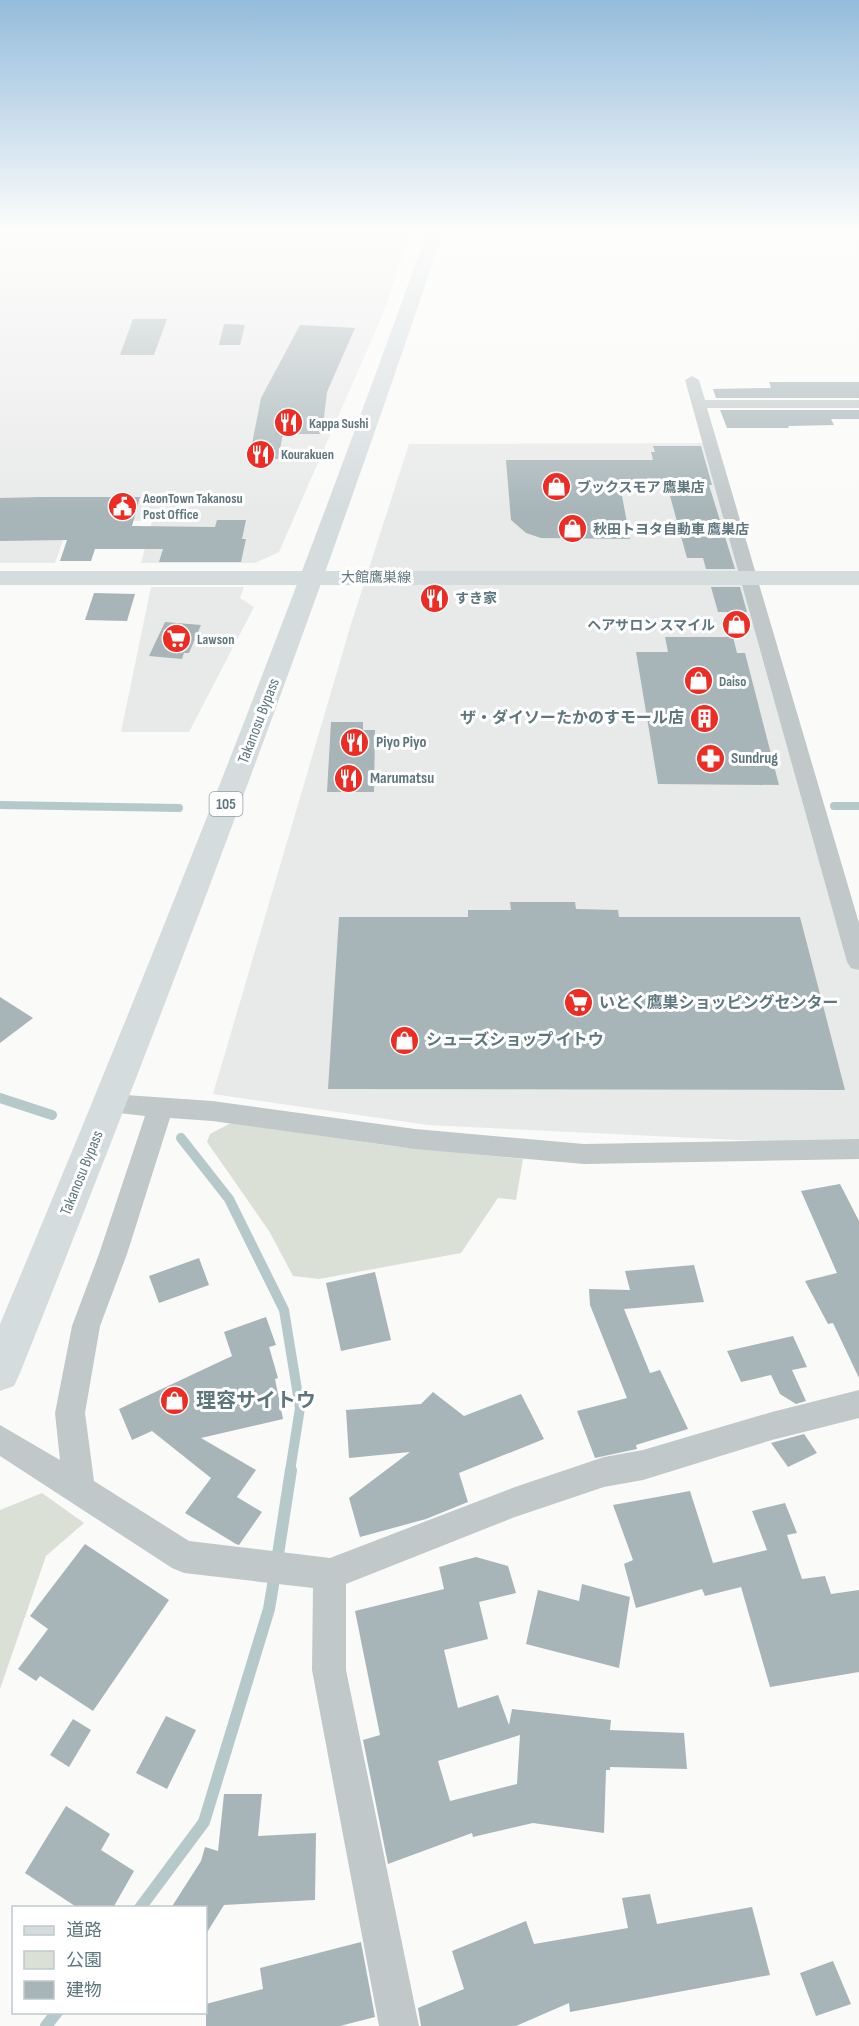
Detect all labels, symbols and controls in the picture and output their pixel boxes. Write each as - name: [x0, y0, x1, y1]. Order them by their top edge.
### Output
- restaurant icon: Kappa Sushi: [272, 407, 304, 439]
- place label: Kappa Sushi: [309, 415, 369, 432]
- restaurant icon: Kourakuen: [244, 438, 276, 470]
- place label: Kourakuen: [281, 446, 334, 463]
- shop icon: ブックスモア 鷹巣店: [540, 471, 572, 503]
- place label: ブックスモア 鷹巣店: [577, 479, 705, 496]
- public building icon: AeonTown Takanosu Post Office: [106, 490, 138, 522]
- place label: AeonTown Takanosu Post Office: [142, 490, 243, 523]
- shop icon: 秋田トヨタ自動車 鷹巣店: [556, 513, 588, 545]
- place label: 秋田トヨタ自動車 鷹巣店: [593, 521, 749, 538]
- street label: 大館鷹巣線: [341, 569, 411, 586]
- restaurant icon: すき家: [418, 582, 450, 614]
- place label: すき家: [455, 590, 497, 607]
- shop icon: ヘアサロン スマイル: [720, 609, 752, 641]
- place label: ヘアサロン スマイル: [587, 617, 715, 634]
- supermarket icon: Lawson: [160, 623, 192, 655]
- place label: Lawson: [197, 631, 234, 648]
- shop icon: Daiso: [682, 665, 714, 697]
- place label: Daiso: [719, 673, 746, 690]
- street label: Takanosu Bypass: [234, 676, 284, 766]
- building icon: ザ・ダイソーたかのすモール店: [689, 702, 721, 734]
- place label: ザ・ダイソーたかのすモール店: [460, 709, 684, 728]
- restaurant icon: Piyo Piyo: [339, 726, 371, 758]
- place label: Piyo Piyo: [376, 733, 426, 752]
- pharmacy icon: Sundrug: [694, 742, 726, 774]
- place label: Sundrug: [731, 749, 778, 768]
- restaurant icon: Marumatsu: [333, 762, 365, 794]
- place label: Marumatsu: [370, 769, 434, 788]
- road number: 105: [210, 792, 242, 816]
- supermarket icon: いとく鷹巣ショッピングセンター: [562, 987, 594, 1019]
- place label: いとく鷹巣ショッピングセンター: [599, 993, 839, 1013]
- shop icon: シューズショップ イトウ: [389, 1024, 421, 1056]
- place label: シューズショップ イトウ: [426, 1031, 604, 1050]
- street label: Takanosu Bypass: [56, 1128, 108, 1218]
- shop icon: 理容サイトウ: [159, 1385, 191, 1417]
- place label: 理容サイトウ: [196, 1389, 316, 1413]
- legend: [12, 1906, 207, 2014]
- text: 道路: [66, 1920, 102, 1941]
- text: 公園: [66, 1950, 102, 1971]
- text: 建物: [66, 1980, 102, 2001]

